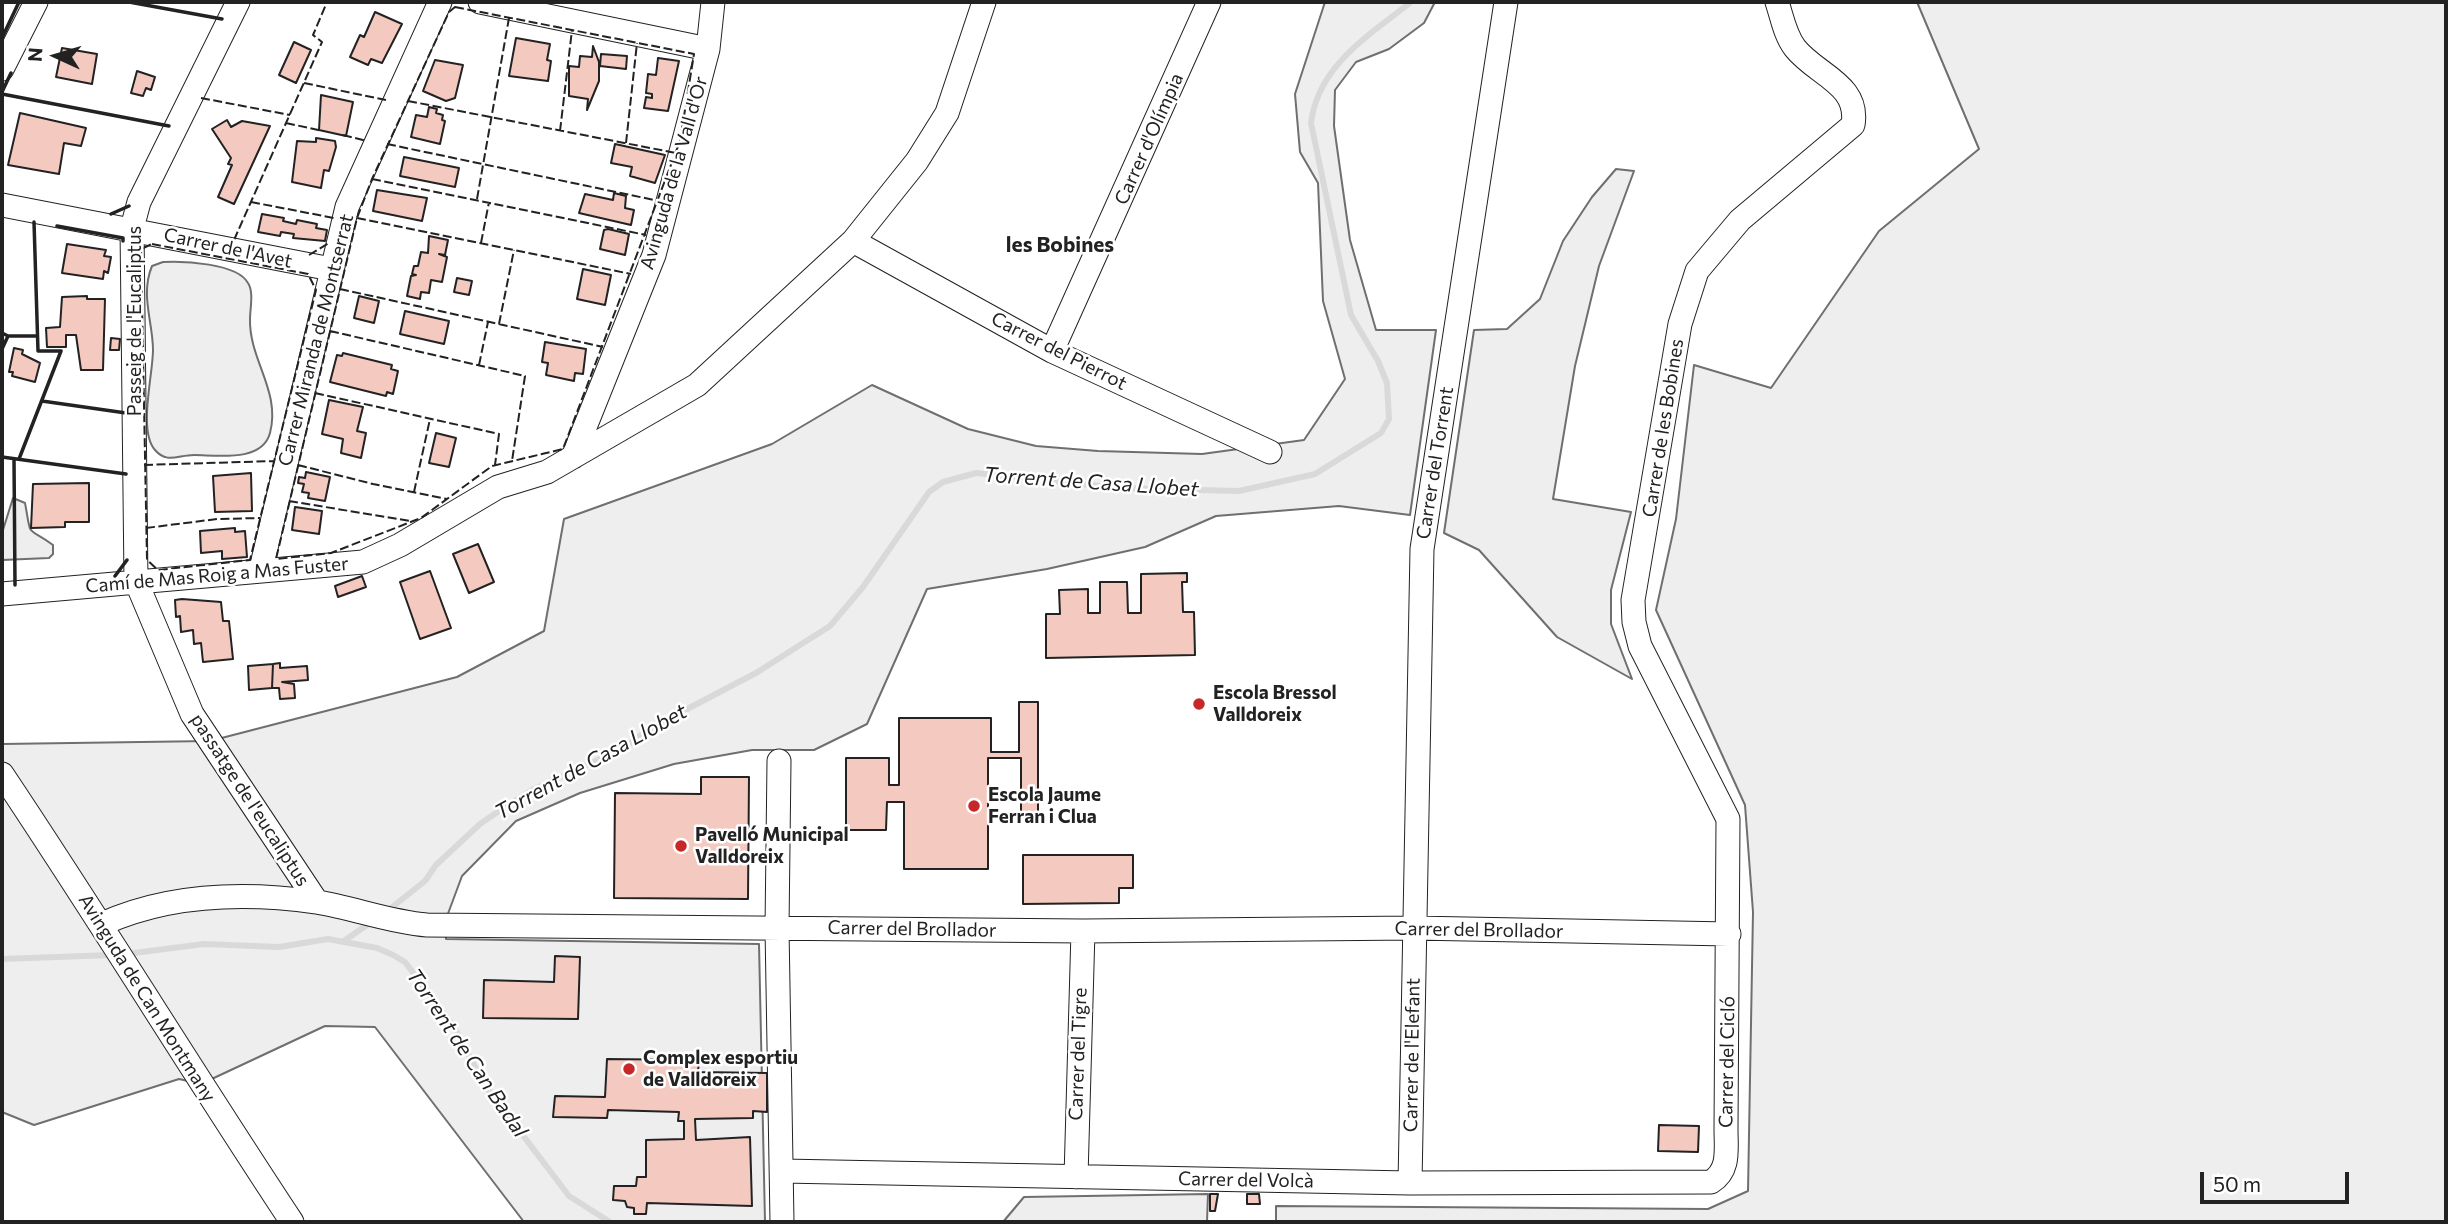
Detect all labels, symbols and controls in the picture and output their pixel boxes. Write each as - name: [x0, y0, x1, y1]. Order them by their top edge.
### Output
- north arrow: [21, 21, 91, 91]
- text: N: [23, 47, 47, 62]
- street label: Carrer d'Olímpia: [1110, 70, 1188, 208]
- street label: Avinguda de la Vall d'Or: [636, 74, 712, 272]
- street label: Carrer Miranda de Montserrat: [274, 212, 358, 468]
- street label: Carrer de l'Avet: [162, 223, 294, 273]
- street label: Passeig de l'Eucaliptus: [124, 226, 146, 416]
- district label: les Bobines: [1006, 232, 1114, 258]
- street label: Carrer del Pierrot: [987, 307, 1131, 395]
- street label: Carrer de les Bobines: [1638, 337, 1688, 519]
- street label: Carrer del Torrent: [1412, 385, 1458, 541]
- water label: Torrent de Casa Llobet: [983, 462, 1199, 502]
- street label: Camí de Mas Roig a Mas Fuster: [84, 552, 350, 598]
- place label: Escola Bressol Valldoreix: [1213, 682, 1337, 726]
- marker: Escola Bressol Valldoreix: [1191, 696, 1207, 712]
- water label: Torrent de Casa Llobet: [491, 699, 691, 825]
- street label: passatge de l'eucaliptus: [186, 709, 314, 891]
- place label: Escola Jaume Ferran i Clua: [988, 784, 1101, 828]
- marker: Escola Jaume Ferran i Clua: [966, 798, 982, 814]
- place label: Pavelló Municipal Valldoreix: [695, 824, 849, 868]
- marker: Pavelló Municipal Valldoreix: [673, 838, 689, 854]
- street label: Avinguda de Can Montmany: [74, 890, 220, 1106]
- street label: Carrer del Brollador: [827, 916, 997, 942]
- street label: Carrer del Brollador: [1394, 917, 1564, 943]
- water label: Torrent de Can Badal: [401, 964, 533, 1142]
- street label: Carrer de l'Elefant: [1399, 978, 1425, 1132]
- street label: Carrer del Tigre: [1064, 987, 1092, 1121]
- street label: Carrer del Cicló: [1714, 996, 1740, 1128]
- place label: Complex esportiu de Valldoreix: [643, 1047, 798, 1091]
- marker: Complex esportiu de Valldoreix: [621, 1061, 637, 1077]
- scale bar: [2203, 1158, 2352, 1202]
- street label: Carrer del Volcà: [1178, 1167, 1314, 1193]
- text: 50 m: [2213, 1171, 2261, 1196]

